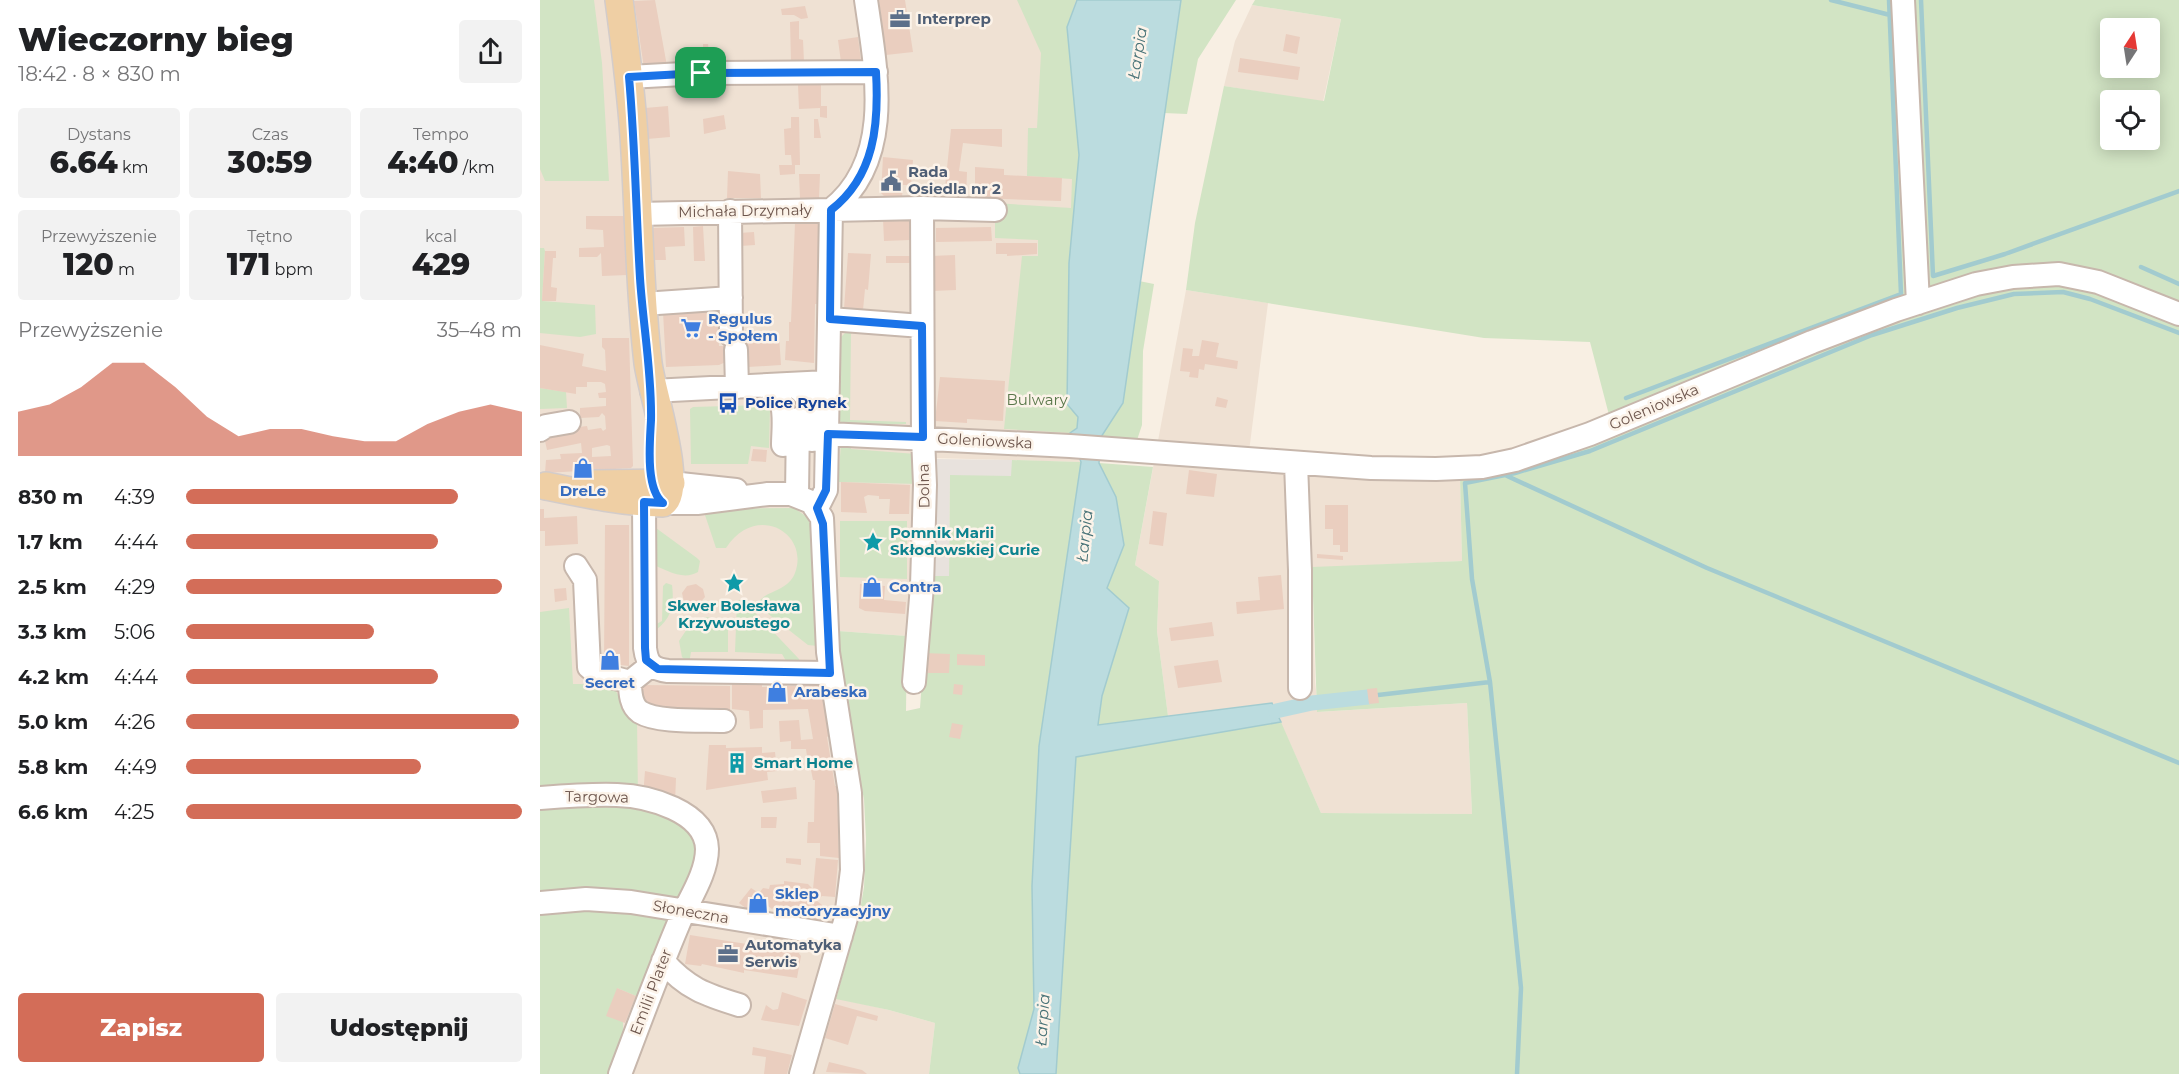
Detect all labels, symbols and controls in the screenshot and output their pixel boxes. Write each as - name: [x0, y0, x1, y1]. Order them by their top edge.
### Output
- office icon: Interprep: [888, 7, 912, 31]
- place label: Interprep: [917, 9, 991, 28]
- north arrow: [2100, 18, 2160, 78]
- map controls: [2100, 18, 2160, 150]
- text: Wieczorny bieg: [18, 19, 294, 59]
- button: share: [459, 20, 522, 83]
- water label: Łarpia: [1124, 26, 1151, 81]
- pin: [675, 47, 726, 98]
- icon: arrive: [684, 56, 717, 89]
- text: 18:42 · 8 × 830 m: [18, 62, 181, 86]
- button: locate: [2100, 90, 2160, 150]
- text: Dystans: [67, 125, 131, 144]
- text: Czas: [252, 125, 288, 144]
- text: Tempo: [413, 125, 469, 144]
- text: 6.64: [50, 144, 118, 181]
- text: 30:59: [228, 144, 312, 181]
- text: 4:40: [387, 144, 459, 181]
- text: km: [118, 158, 148, 177]
- text: /km: [459, 158, 495, 177]
- place label: Rada Osiedla nr 2: [908, 162, 1001, 198]
- public building icon: Rada Osiedla nr 2: [879, 169, 903, 193]
- street label: Michała Drzymały: [678, 200, 813, 221]
- text: Przewyższenie: [41, 227, 157, 246]
- text: Tętno: [247, 227, 293, 246]
- text: kcal: [425, 227, 457, 246]
- text: 120: [63, 246, 114, 283]
- text: 171: [227, 246, 270, 283]
- text: 429: [412, 246, 470, 283]
- text: m: [114, 260, 135, 279]
- text: bpm: [270, 260, 313, 279]
- place label: Regulus - Społem: [708, 309, 778, 345]
- supermarket icon: Regulus - Społem: [679, 316, 703, 340]
- text: Przewyższenie: [18, 318, 163, 342]
- text: 35–48 m: [437, 318, 522, 342]
- street label: Goleniowska: [1606, 379, 1701, 434]
- park label: Bulwary: [1006, 390, 1068, 409]
- bus stop icon: Police Rynek: [716, 391, 740, 415]
- place label: Police Rynek: [745, 393, 847, 412]
- street label: Goleniowska: [937, 429, 1033, 452]
- shop icon: DreLe: [571, 456, 595, 480]
- street label: Dolna: [914, 463, 933, 509]
- place label: DreLe: [560, 481, 606, 500]
- text: 830 m: [18, 485, 83, 509]
- text: 4:39: [114, 485, 155, 509]
- water label: Łarpia: [1072, 509, 1097, 563]
- place label: Pomnik Marii Skłodowskiej Curie: [890, 523, 1040, 559]
- text: 1.7 km: [18, 530, 83, 554]
- text: 4:44: [114, 530, 158, 554]
- place icon: Pomnik Marii Skłodowskiej Curie: [861, 530, 885, 554]
- place icon: Skwer Bolesława Krzywoustego: [722, 571, 746, 595]
- text: 2.5 km: [18, 575, 87, 599]
- text: 4:29: [114, 575, 155, 599]
- shop icon: Contra: [860, 575, 884, 599]
- place label: Contra: [889, 577, 941, 596]
- place label: Skwer Bolesława Krzywoustego: [667, 596, 801, 632]
- text: 3.3 km: [18, 620, 87, 644]
- text: 5:06: [114, 620, 155, 644]
- shop icon: Secret: [598, 648, 622, 672]
- text: 4.2 km: [18, 665, 89, 689]
- text: 4:44: [114, 665, 158, 689]
- place label: Secret: [585, 673, 636, 692]
- shop icon: Arabeska: [765, 680, 789, 704]
- place label: Arabeska: [793, 682, 867, 701]
- text: 5.0 km: [18, 710, 88, 734]
- text: 4:26: [114, 710, 155, 734]
- building icon: Smart Home: [725, 751, 749, 775]
- place label: Smart Home: [754, 753, 853, 772]
- text: 5.8 km: [18, 755, 88, 779]
- text: 4:49: [114, 755, 157, 779]
- street label: Targowa: [565, 786, 629, 807]
- text: 6.6 km: [18, 800, 88, 824]
- text: 4:25: [114, 800, 154, 824]
- place label: Sklep motoryzacyjny: [775, 884, 892, 920]
- shop icon: Sklep motoryzacyjny: [746, 891, 770, 915]
- street label: Słoneczna: [652, 895, 731, 928]
- place label: Automatyka Serwis: [744, 935, 842, 971]
- office icon: Automatyka Serwis: [716, 942, 740, 966]
- street label: Emilii Plater: [625, 946, 676, 1037]
- button: Zapisz: [18, 993, 264, 1062]
- button: Udostępnij: [276, 993, 522, 1062]
- water label: Łarpia: [1031, 993, 1054, 1047]

